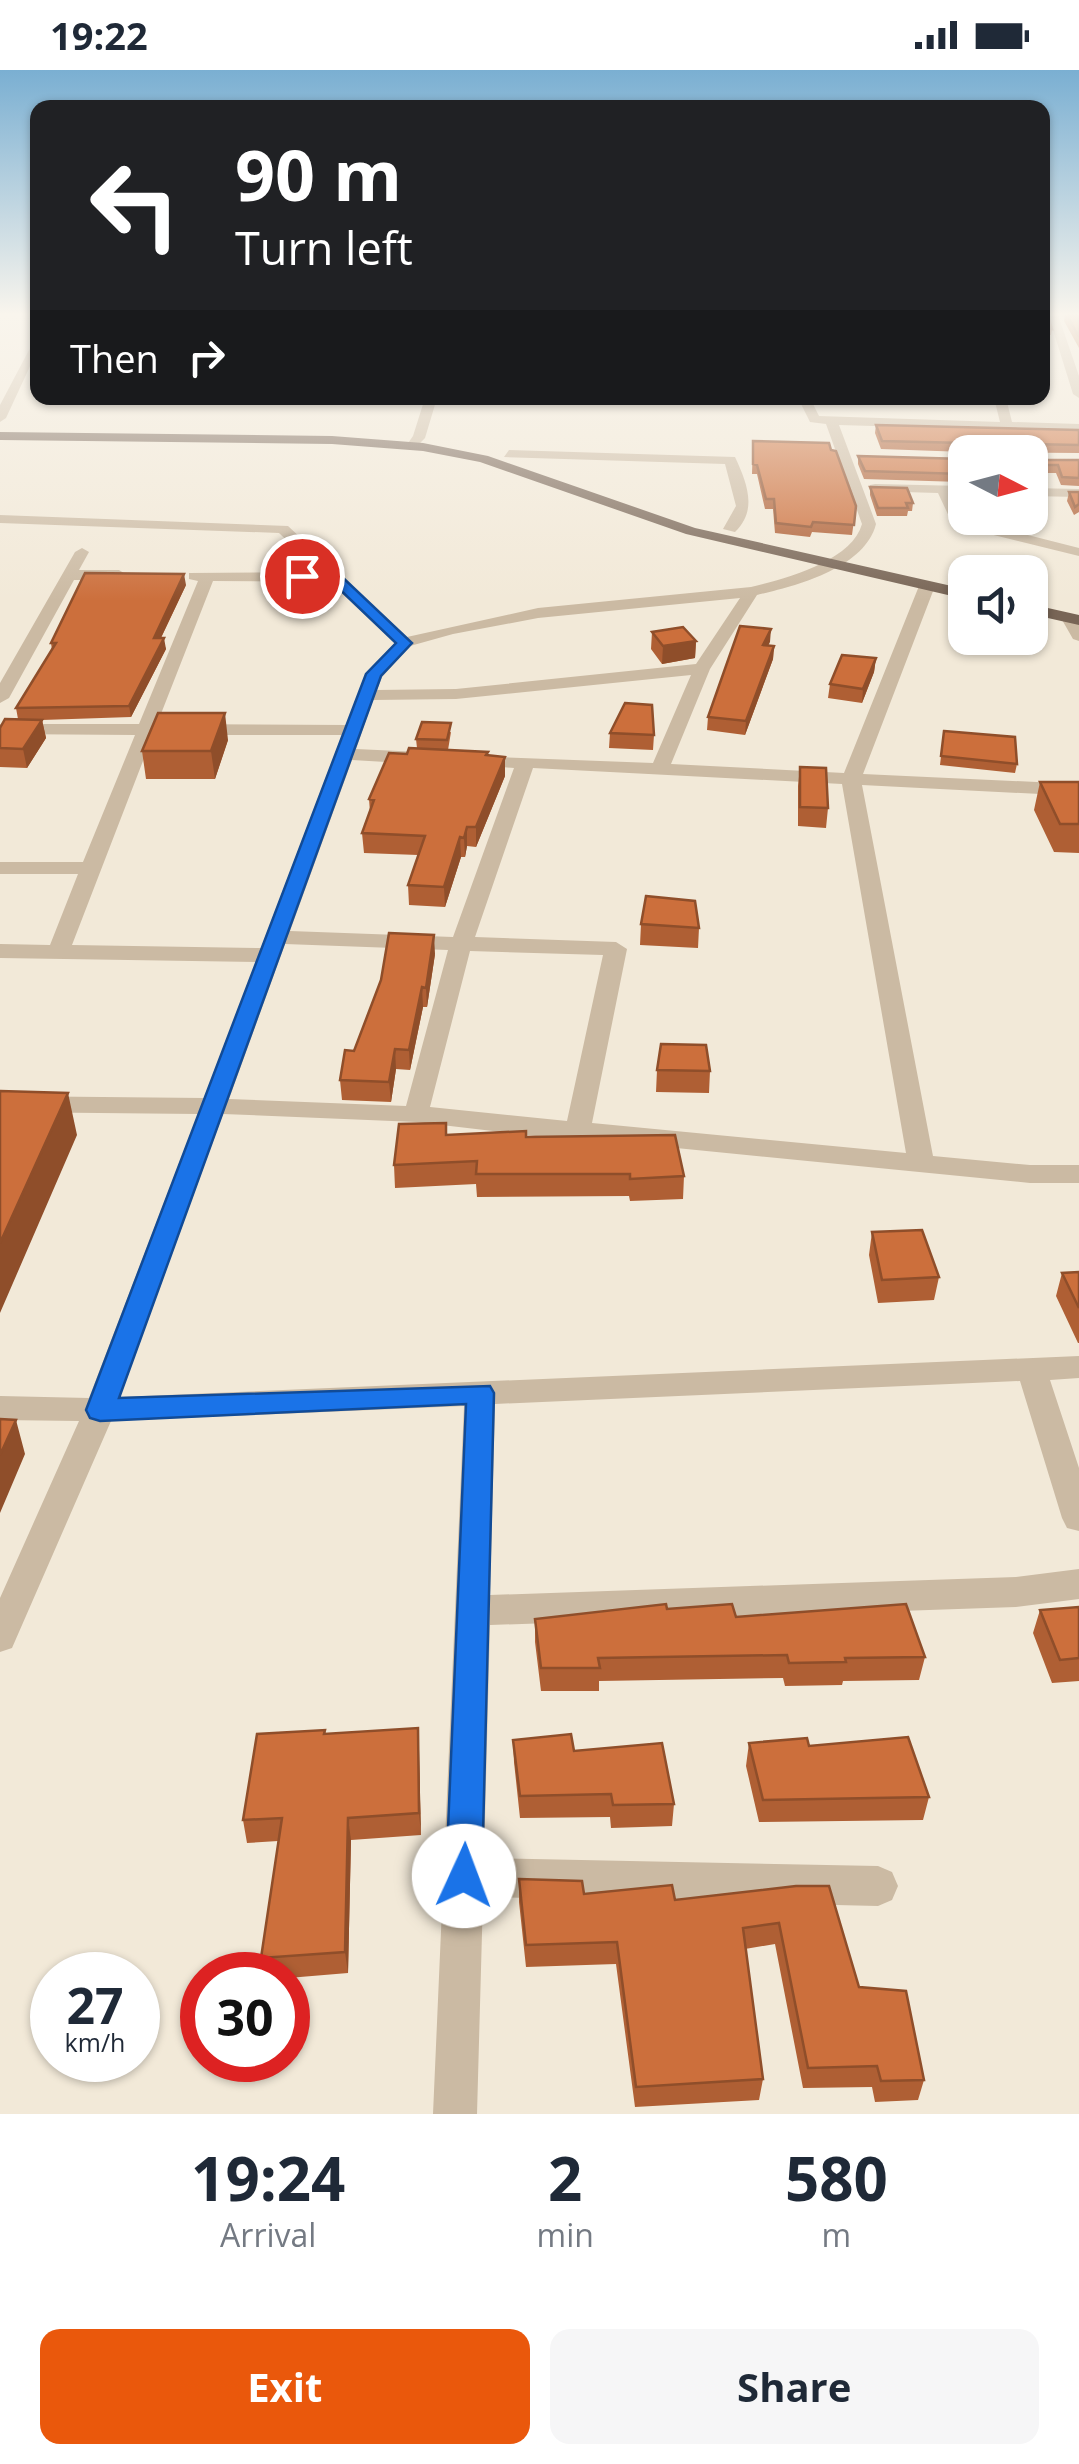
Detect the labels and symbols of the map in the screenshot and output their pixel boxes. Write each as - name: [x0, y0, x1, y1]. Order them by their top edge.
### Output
- north arrow: [948, 435, 1048, 535]
- pin: [260, 534, 345, 619]
- position arrow: [412, 1824, 516, 1928]
- speed limit sign: 30: [180, 1952, 310, 2082]

